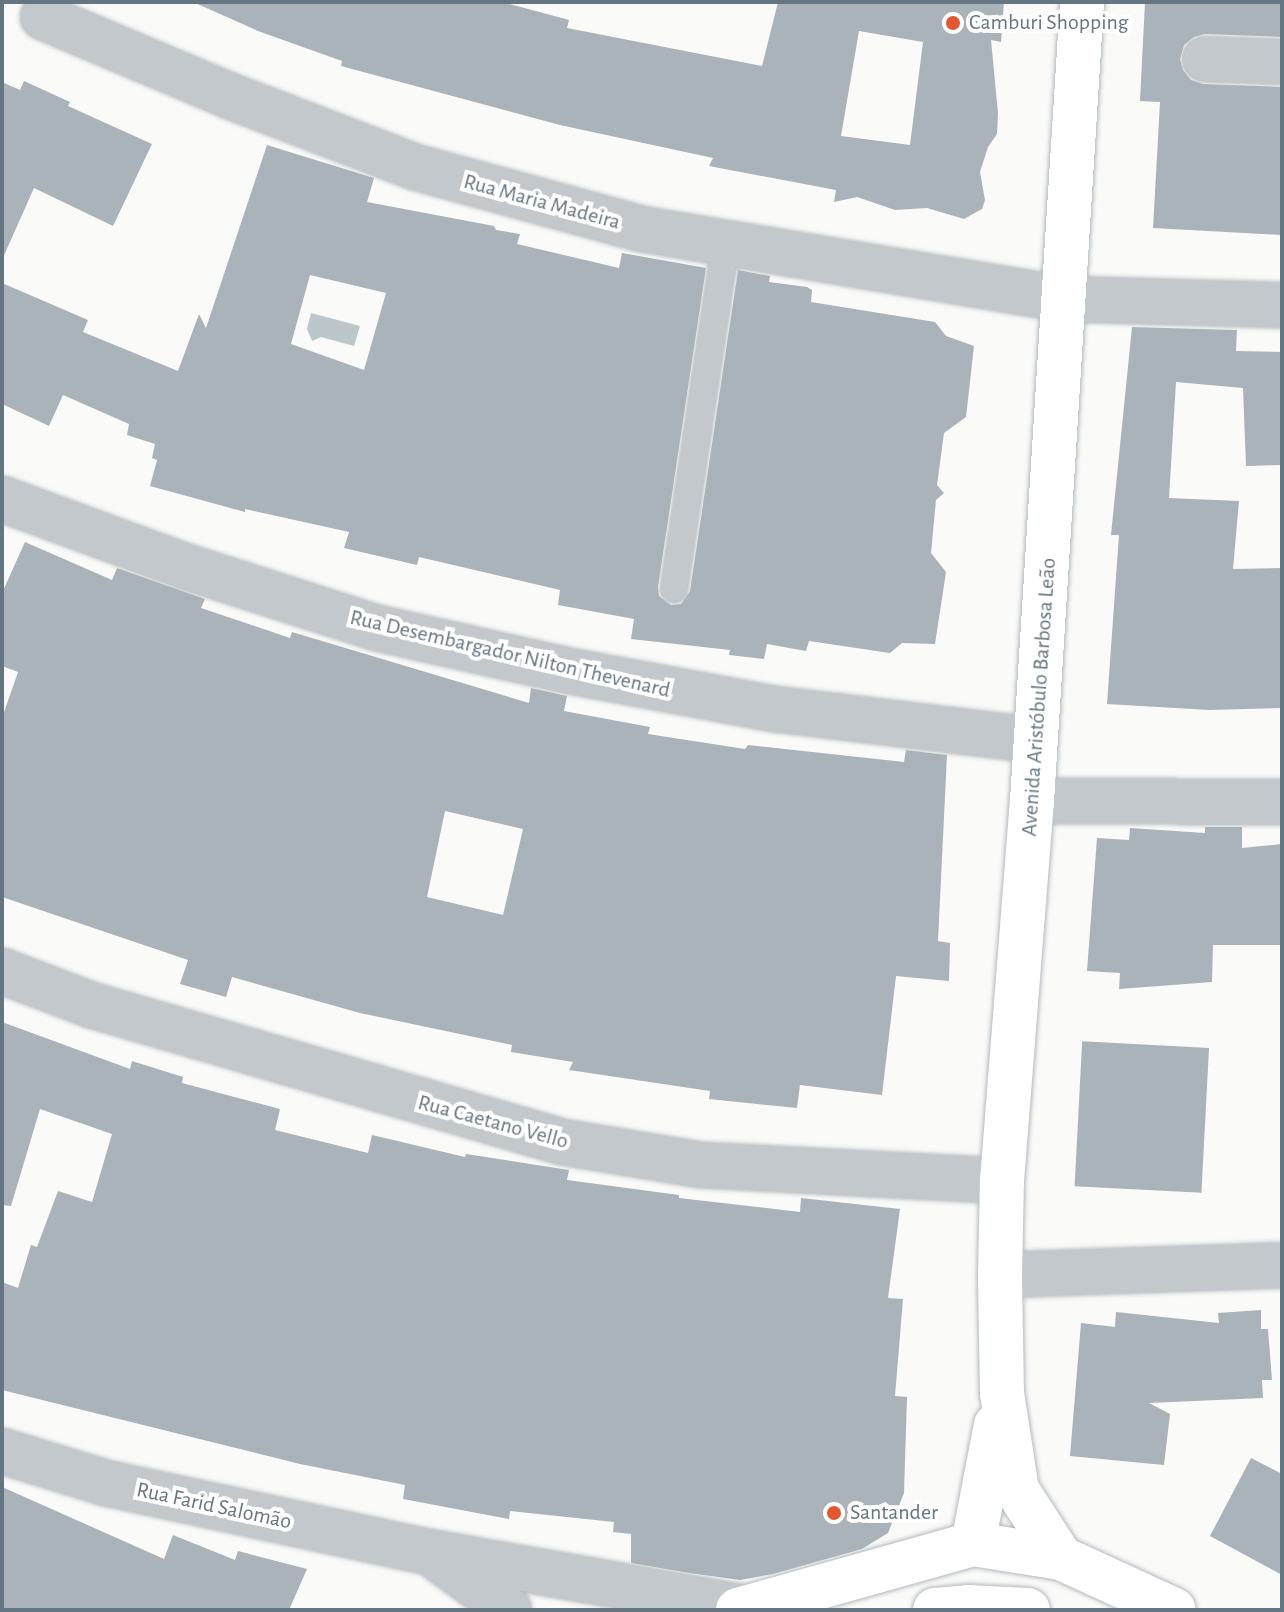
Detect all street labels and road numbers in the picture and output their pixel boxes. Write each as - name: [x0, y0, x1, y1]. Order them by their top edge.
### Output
- street label: Rua Maria Madeira: [461, 168, 623, 236]
- street label: Avenida Aristóbulo Barbosa Leão: [1016, 557, 1062, 837]
- street label: Rua Desembargador Nilton Thevenard: [347, 604, 673, 704]
- street label: Rua Caetano Vello: [415, 1089, 571, 1155]
- street label: Rua Farid Salomão: [134, 1477, 294, 1535]

